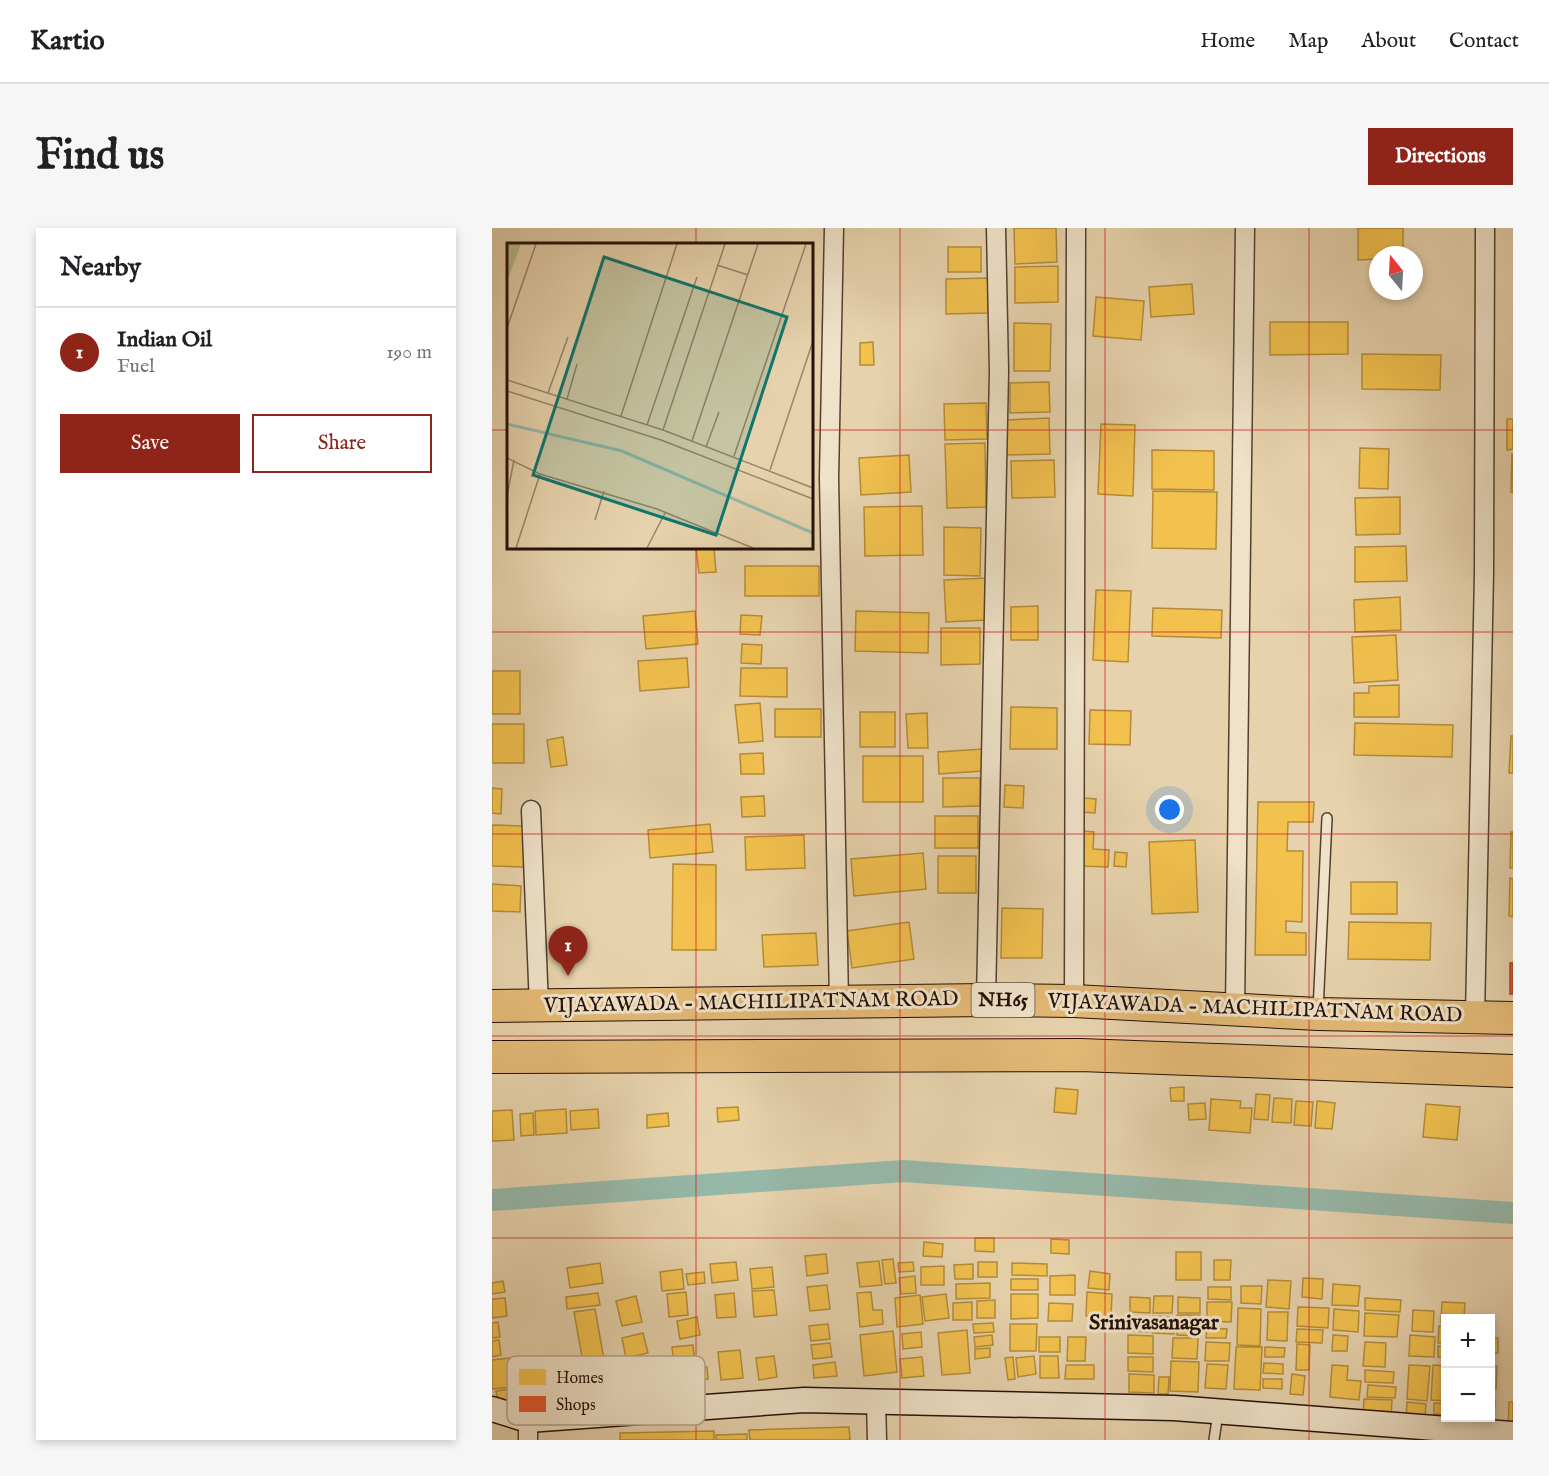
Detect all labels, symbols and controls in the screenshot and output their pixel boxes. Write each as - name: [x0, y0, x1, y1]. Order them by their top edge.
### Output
- text: Kartio: [30, 24, 105, 59]
- text: Home: [1200, 28, 1255, 55]
- text: Map: [1288, 28, 1328, 55]
- text: About: [1361, 28, 1416, 55]
- text: Contact: [1449, 28, 1519, 55]
- button: Directions: [1368, 128, 1513, 185]
- text: Find us: [36, 130, 164, 183]
- inset map: [507, 243, 813, 549]
- north arrow: [1369, 246, 1423, 300]
- text: Nearby: [60, 251, 141, 284]
- text: Indian Oil: [117, 326, 212, 354]
- text: 1: [76, 340, 83, 365]
- text: 190 m: [386, 340, 432, 365]
- text: Fuel: [117, 354, 155, 379]
- button: Save: [60, 414, 240, 473]
- button: Share: [252, 414, 432, 473]
- your location: [1155, 795, 1184, 824]
- pin: 1: [548, 926, 588, 976]
- road number: NH65: [972, 983, 1034, 1017]
- street label: VIJAYAWADA - MACHILIPATNAM ROAD: [542, 986, 959, 1020]
- street label: VIJAYAWADA - MACHILIPATNAM ROAD: [1046, 988, 1463, 1030]
- district label: Srinivasanagar: [1089, 1309, 1220, 1337]
- map controls: [1441, 1314, 1495, 1422]
- button: +: [1441, 1314, 1495, 1368]
- legend: [507, 1356, 705, 1425]
- button: −: [1441, 1368, 1495, 1422]
- text: Homes: [556, 1369, 604, 1389]
- text: Shops: [556, 1396, 596, 1416]

